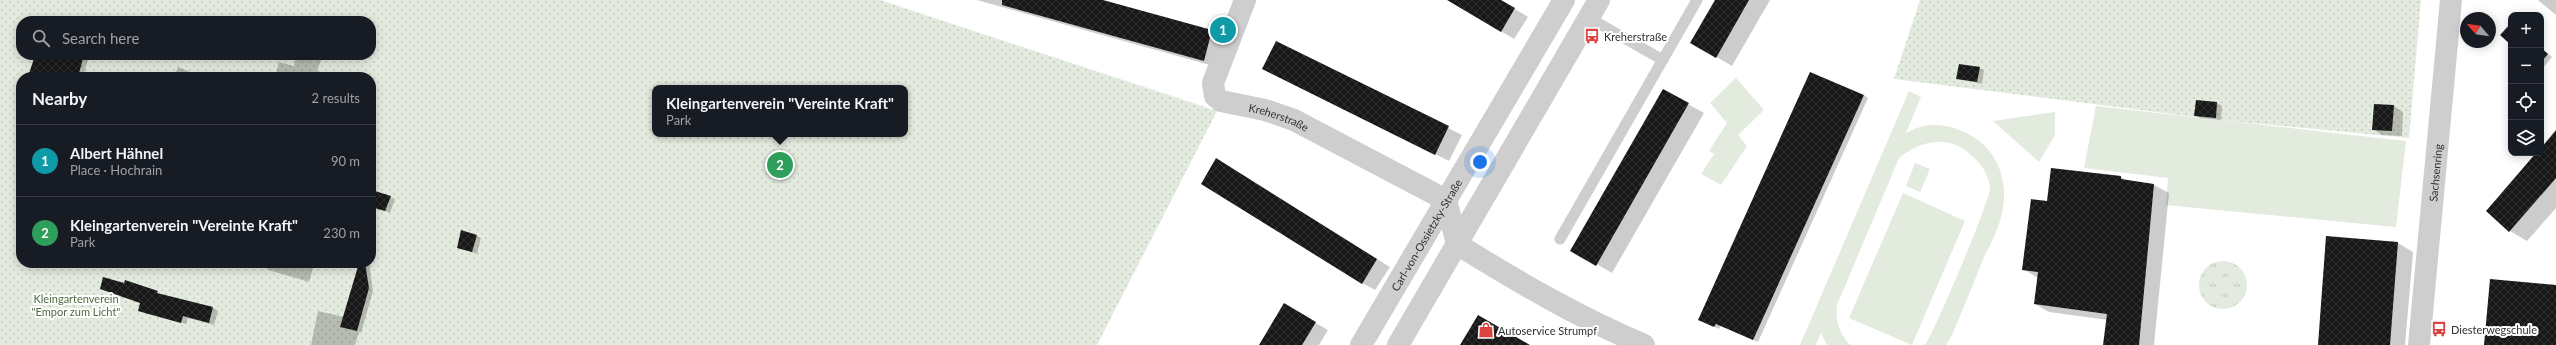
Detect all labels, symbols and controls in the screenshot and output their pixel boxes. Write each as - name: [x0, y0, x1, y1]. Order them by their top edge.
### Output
- north arrow: [2460, 12, 2496, 48]
- map controls: [2508, 12, 2544, 156]
- button: +: [2508, 12, 2544, 48]
- pin: 1: [1210, 15, 1236, 45]
- search box: [16, 16, 376, 60]
- icon: search: [30, 27, 52, 49]
- bus stop icon: Kreherstraße: [1583, 27, 1601, 45]
- text: Search here: [62, 29, 139, 47]
- place label: Kreherstraße: [1604, 30, 1667, 43]
- button: −: [2508, 48, 2544, 84]
- button: locate: [2508, 84, 2544, 120]
- popup: [652, 85, 908, 137]
- text: Nearby: [32, 88, 87, 109]
- text: 2 results: [312, 90, 360, 106]
- text: Kleingartenverein "Vereinte Kraft": [666, 94, 894, 112]
- street label: Kreherstraße: [1248, 100, 1311, 133]
- text: Park: [666, 112, 691, 128]
- button: layers: [2508, 120, 2544, 156]
- street label: Sachsenring: [2426, 143, 2444, 202]
- text: Albert Hähnel: [70, 144, 163, 162]
- pin: 2: [767, 150, 793, 180]
- your location: [1470, 152, 1490, 172]
- text: 1: [41, 153, 49, 169]
- text: 90 m: [331, 153, 360, 169]
- text: Place · Hochrain: [70, 162, 162, 178]
- street label: Carl-von-Ossietzky-Straße: [1388, 176, 1464, 293]
- text: Kleingartenverein "Vereinte Kraft": [70, 216, 298, 234]
- text: 2: [41, 225, 49, 241]
- text: 230 m: [323, 225, 360, 241]
- text: Park: [70, 234, 95, 250]
- park label: Kleingartenverein "Empor zum Licht": [32, 292, 120, 318]
- bus stop icon: Diesterwegschule: [2430, 320, 2448, 338]
- shop icon: Autoservice Strumpf: [1477, 321, 1495, 339]
- place label: Diesterwegschule: [2451, 323, 2537, 336]
- place label: Autoservice Strumpf: [1498, 324, 1597, 337]

